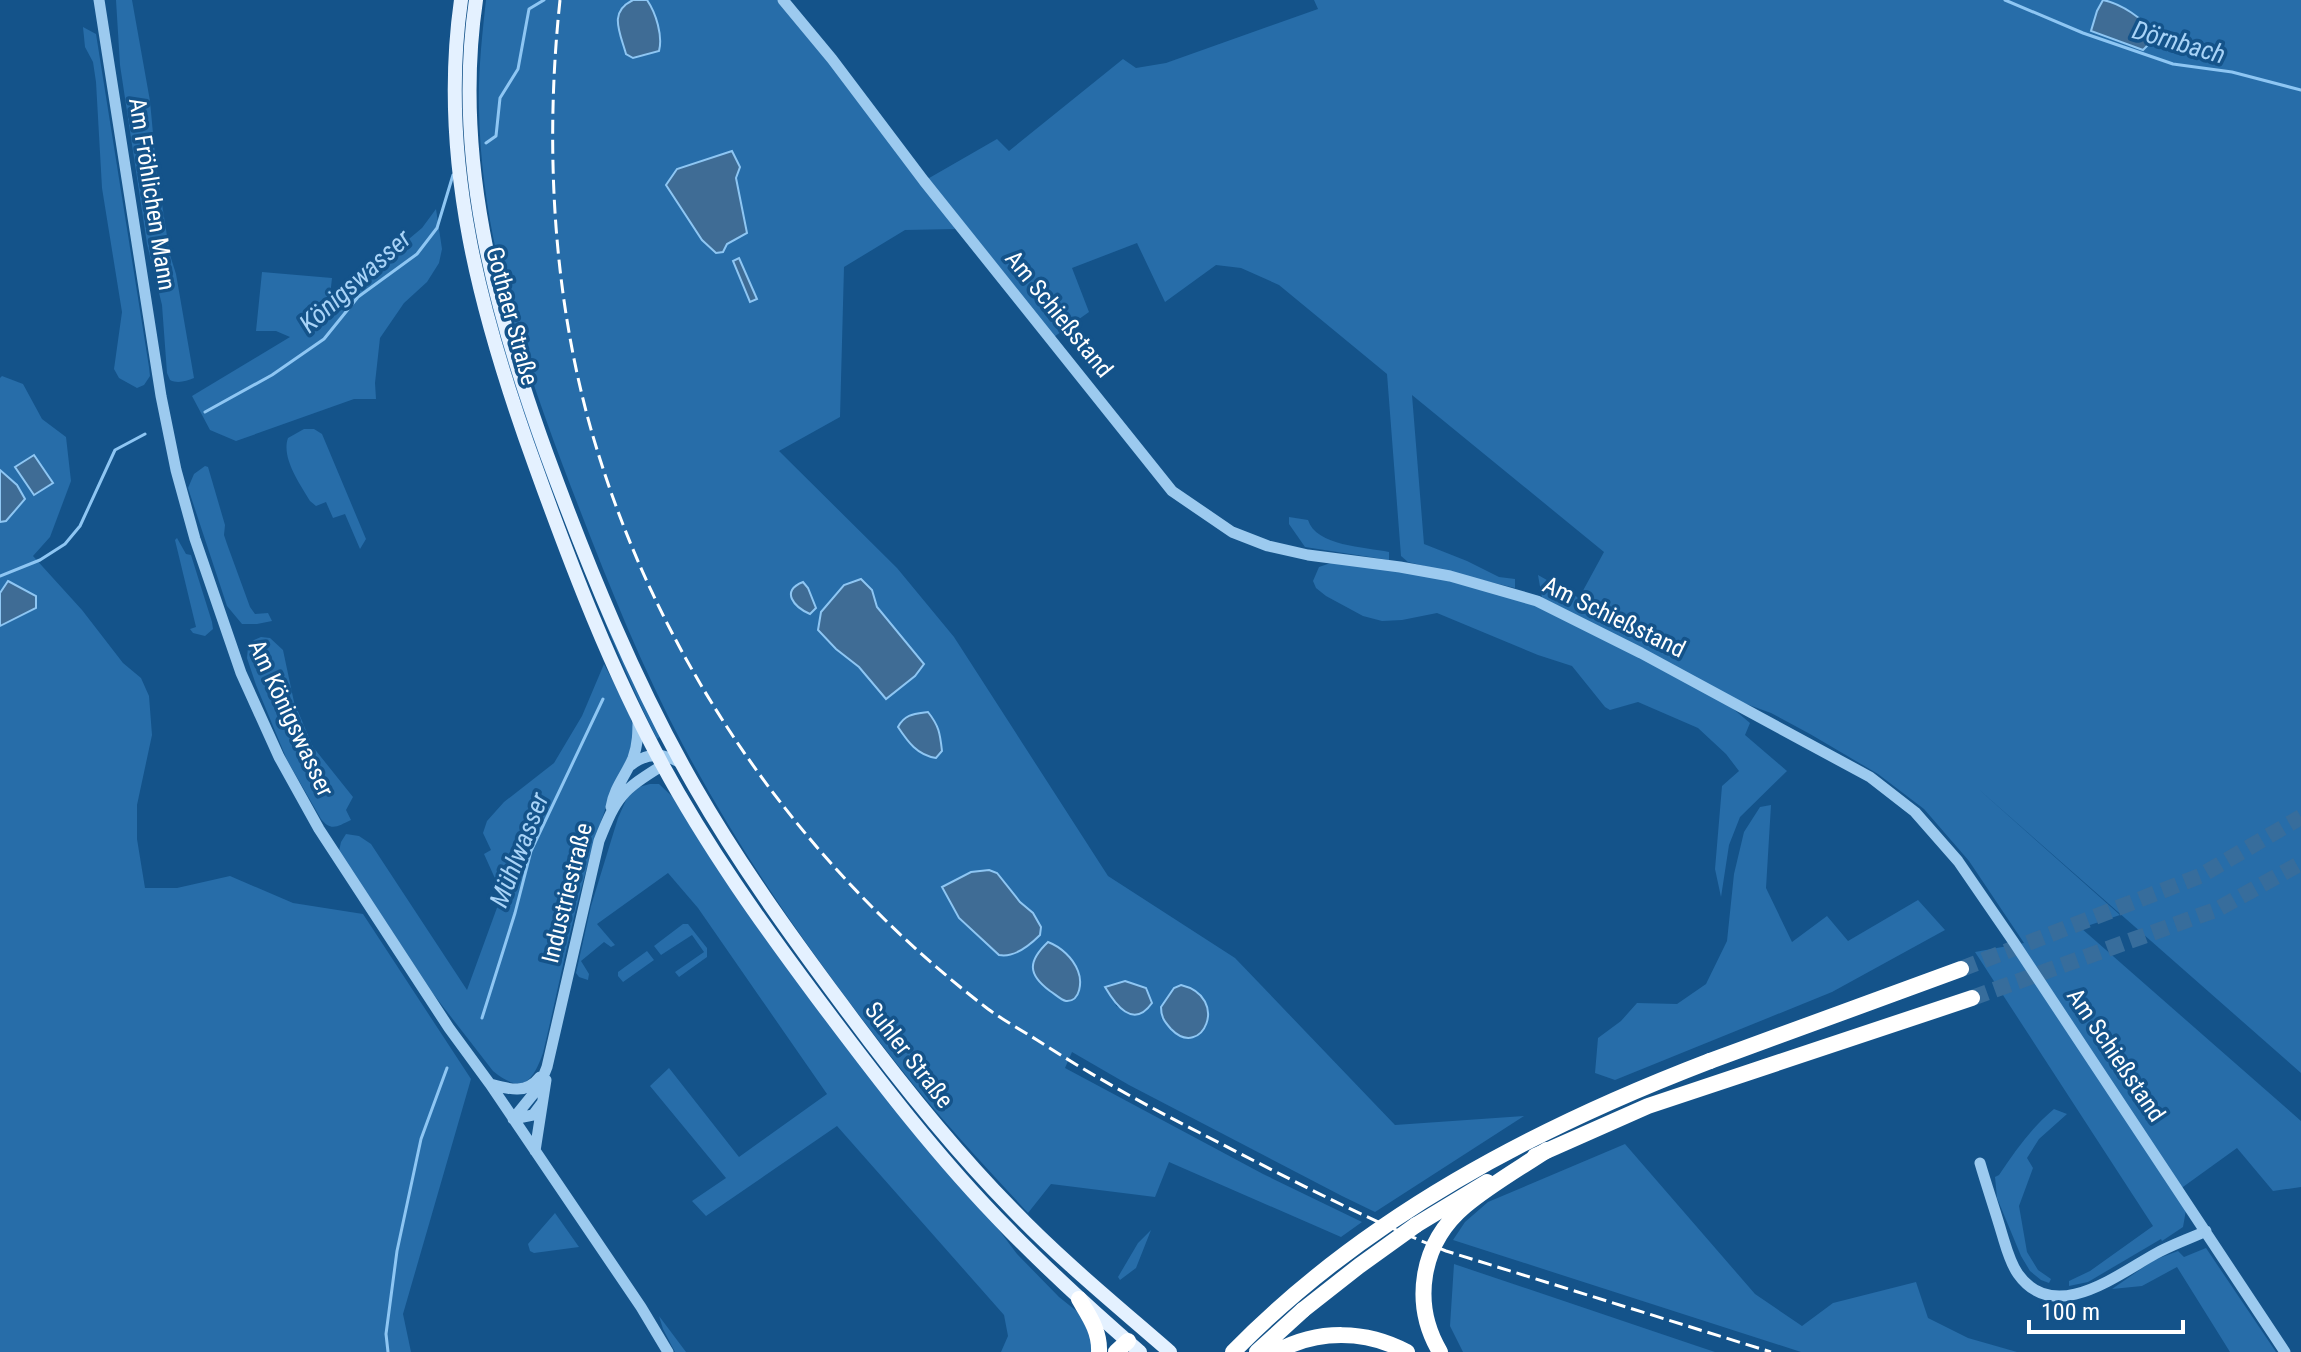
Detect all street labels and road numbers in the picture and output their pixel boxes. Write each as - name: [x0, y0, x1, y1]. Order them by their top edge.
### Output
- street label: Am Fröhlichen Mann: [123, 96, 181, 292]
- street label: Gothaer Straße: [480, 244, 544, 388]
- street label: Am Schießstand: [999, 245, 1119, 383]
- street label: Am Schießstand: [1538, 570, 1690, 664]
- street label: Am Königswasser: [242, 635, 340, 801]
- street label: Industriestraße: [536, 820, 598, 966]
- street label: Am Schießstand: [2061, 983, 2171, 1127]
- street label: Suhler Straße: [859, 996, 959, 1114]

